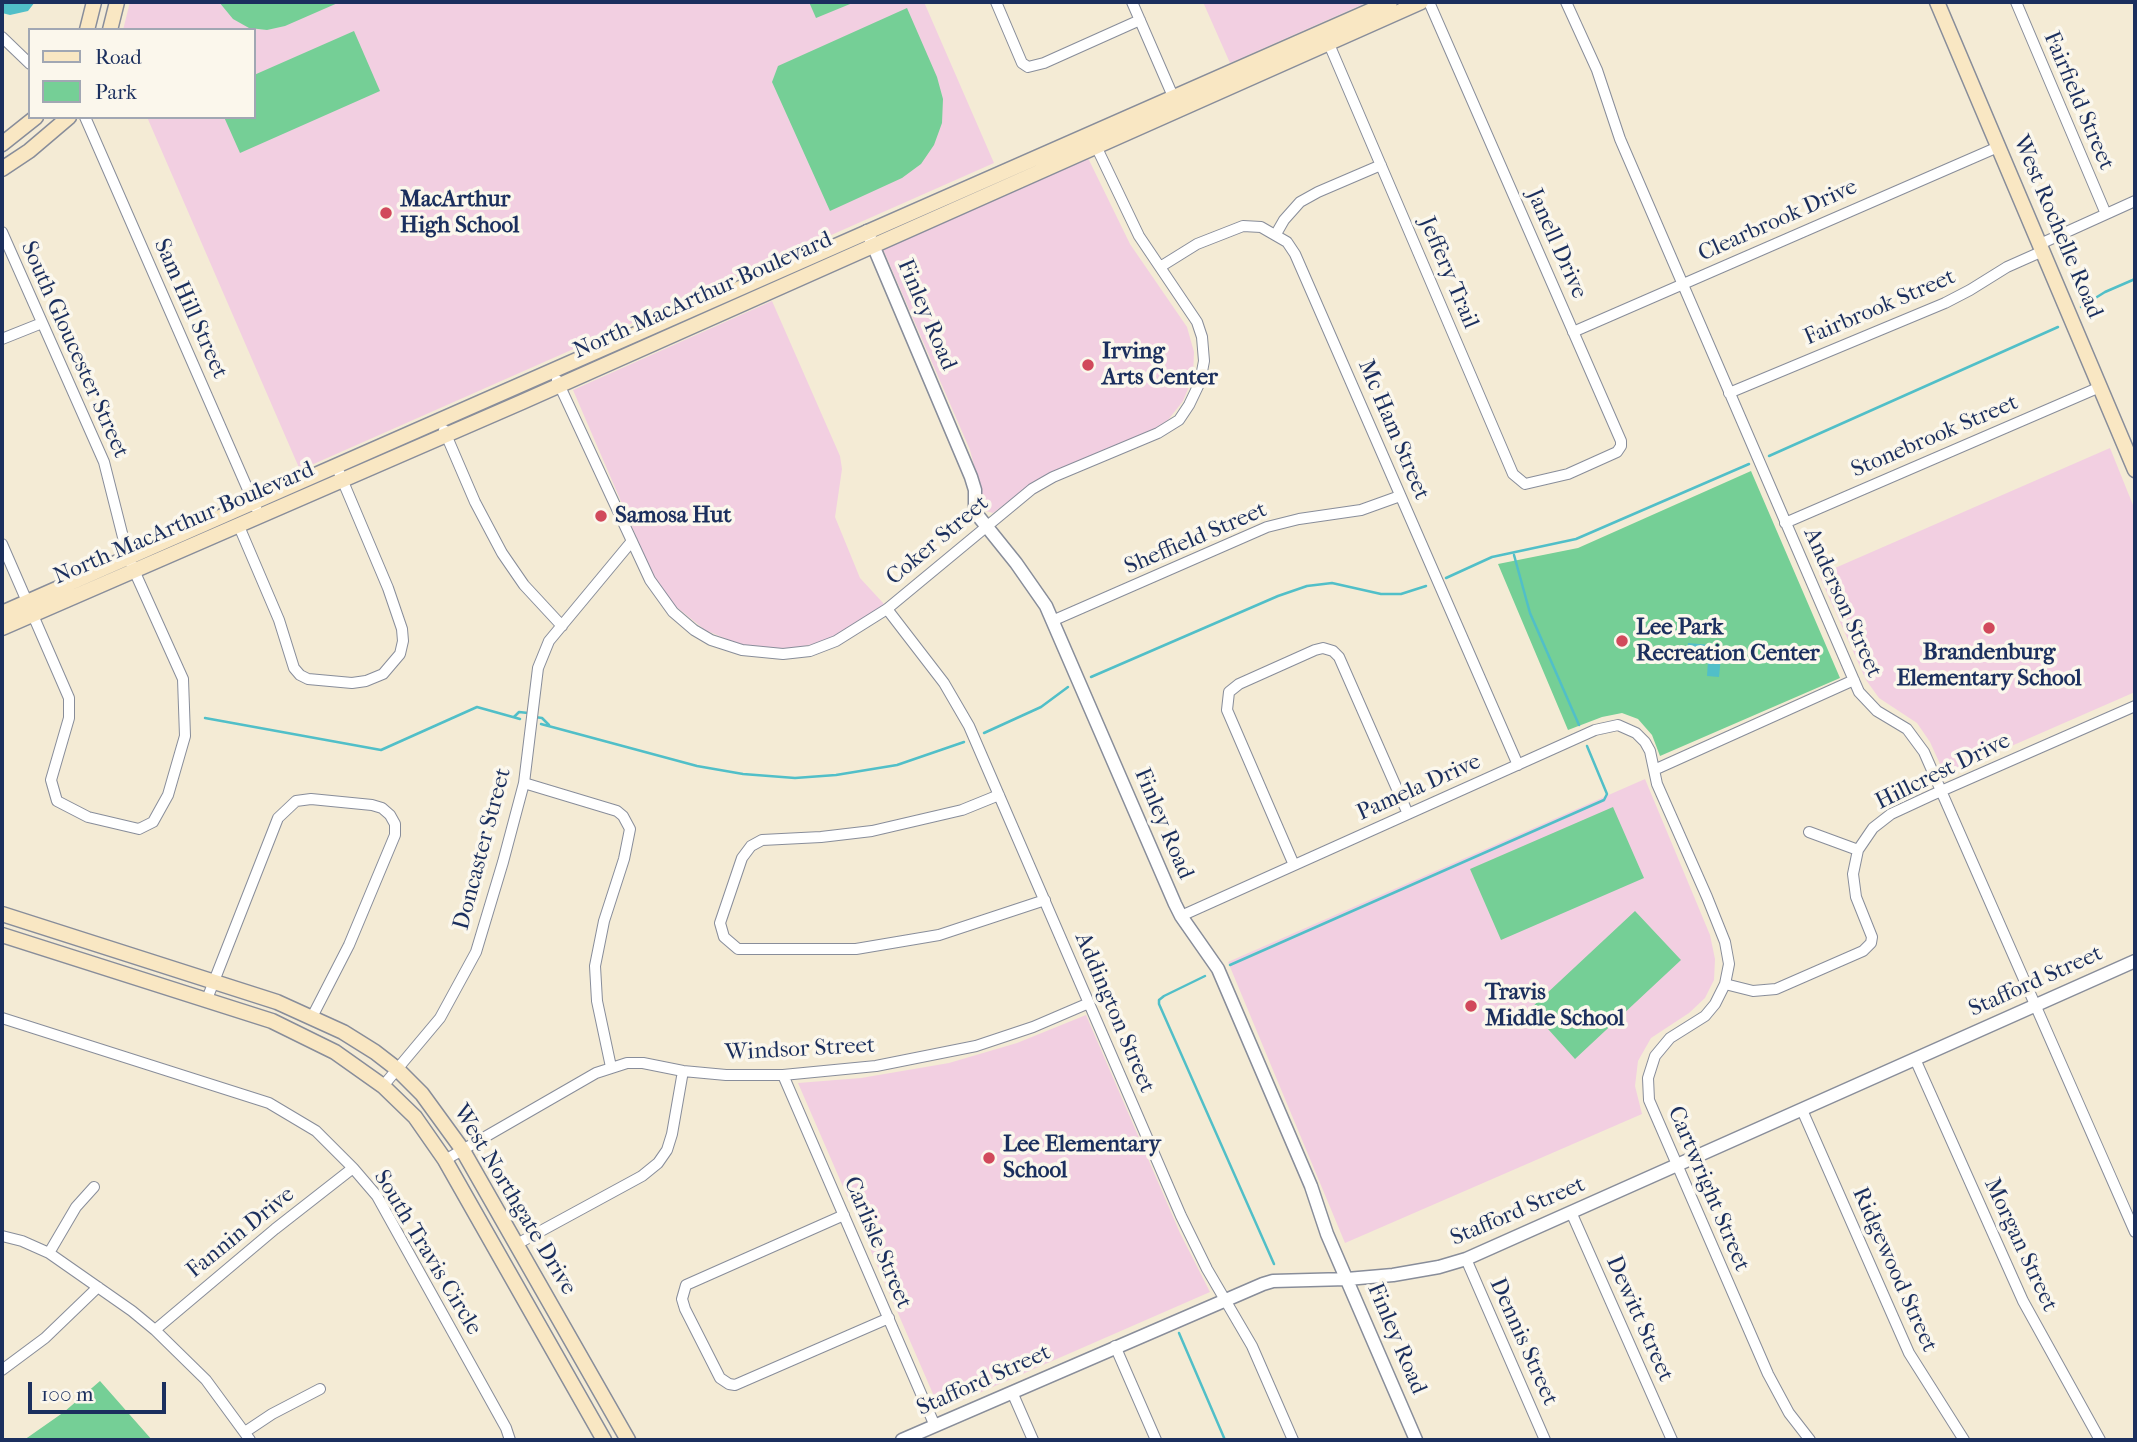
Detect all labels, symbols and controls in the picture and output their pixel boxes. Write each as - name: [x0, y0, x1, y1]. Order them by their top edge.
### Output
- legend: [28, 28, 256, 119]
- street label: Fairfield Street: [2036, 28, 2120, 174]
- text: Road: [95, 45, 142, 69]
- text: Park: [95, 80, 137, 104]
- street label: West Rochelle Road: [2006, 131, 2108, 323]
- street label: Clearbrook Drive: [1694, 174, 1862, 268]
- street label: Janell Drive: [1520, 185, 1592, 303]
- place label: MacArthur High School: [400, 186, 519, 240]
- marker: MacArthur High School: [378, 205, 394, 221]
- street label: Jeffery Trail: [1412, 213, 1484, 333]
- street label: North MacArthur Boulevard: [569, 226, 837, 366]
- street label: Sam Hill Street: [147, 235, 233, 383]
- street label: South Gloucester Street: [14, 237, 134, 463]
- street label: Finley Road: [890, 255, 962, 375]
- street label: Fairbrook Street: [1800, 264, 1960, 352]
- place label: Irving Arts Center: [1102, 338, 1218, 392]
- street label: Mc Ham Street: [1351, 356, 1435, 504]
- marker: Irving Arts Center: [1080, 357, 1096, 373]
- street label: Stonebrook Street: [1847, 389, 2023, 485]
- street label: North MacArthur Boulevard: [50, 457, 318, 591]
- street label: Coker Street: [881, 490, 995, 592]
- street label: Sheffield Street: [1121, 497, 1271, 581]
- place label: Samosa Hut: [615, 502, 731, 530]
- marker: Samosa Hut: [593, 508, 609, 524]
- street label: Anderson Street: [1797, 524, 1887, 682]
- place label: Lee Park Recreation Center: [1636, 614, 1820, 668]
- marker: Brandenburg Elementary School: [1981, 620, 1997, 636]
- marker: Lee Park Recreation Center: [1614, 633, 1630, 649]
- place label: Brandenburg Elementary School: [1896, 639, 2082, 693]
- street label: Hillcrest Drive: [1871, 727, 2015, 817]
- street label: Pamela Drive: [1353, 748, 1485, 828]
- street label: Finley Road: [1127, 764, 1199, 884]
- street label: Doncaster Street: [448, 765, 518, 933]
- street label: Addington Street: [1068, 929, 1160, 1097]
- street label: Stafford Street: [1965, 940, 2107, 1024]
- place label: Travis Middle School: [1485, 979, 1624, 1033]
- marker: Travis Middle School: [1463, 998, 1479, 1014]
- street label: Windsor Street: [724, 1032, 876, 1068]
- street label: West Northgate Drive: [446, 1100, 582, 1300]
- street label: Cartwright Street: [1661, 1102, 1755, 1276]
- place label: Lee Elementary School: [1003, 1131, 1161, 1185]
- marker: Lee Elementary School: [981, 1150, 997, 1166]
- street label: South Travis Circle: [367, 1166, 487, 1340]
- street label: Stafford Street: [1447, 1171, 1589, 1253]
- street label: Carlisle Street: [837, 1173, 917, 1313]
- street label: Morgan Street: [1977, 1174, 2063, 1316]
- street label: Fannin Drive: [181, 1181, 301, 1285]
- street label: Ridgewood Street: [1845, 1183, 1943, 1357]
- street label: Dewitt Street: [1599, 1252, 1679, 1386]
- street label: Dennis Street: [1483, 1274, 1563, 1410]
- street label: Finley Road: [1360, 1279, 1432, 1399]
- street label: Stafford Street: [913, 1339, 1055, 1423]
- scale bar: [32, 1368, 170, 1412]
- text: 100 m: [41, 1382, 94, 1406]

